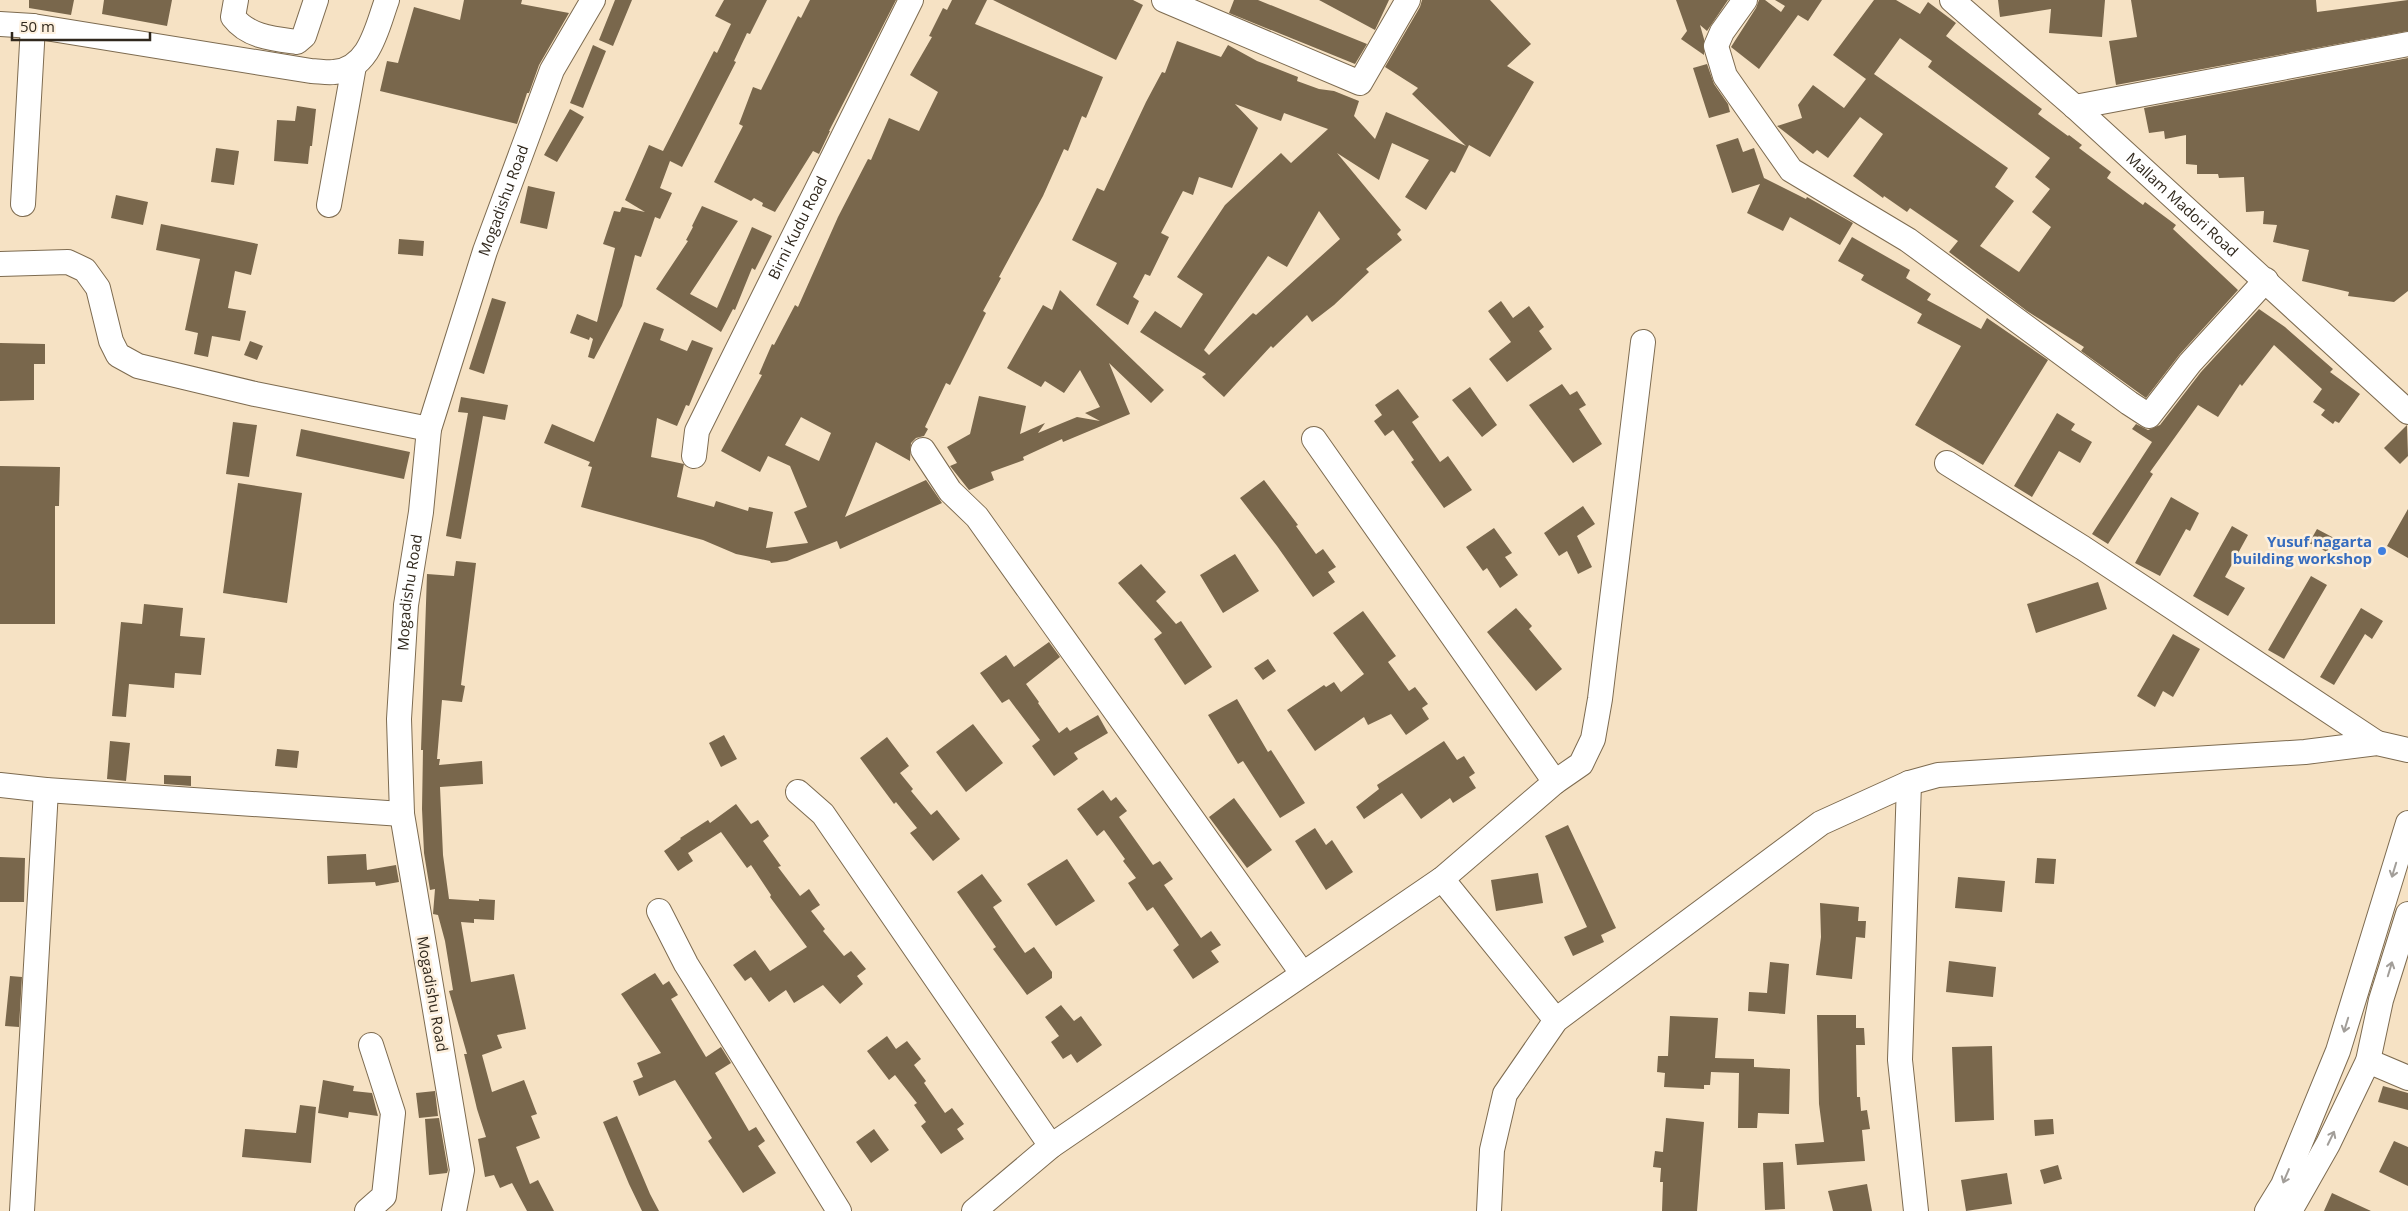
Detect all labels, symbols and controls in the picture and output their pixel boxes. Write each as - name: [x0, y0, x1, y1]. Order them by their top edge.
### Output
- scale bar: [12, 10, 150, 42]
- text: 50 m: [20, 16, 55, 36]
- street label: Mogadishu Road: [473, 142, 532, 259]
- street label: Mallam Madori Road: [2122, 148, 2243, 261]
- street label: Birni Kudu Road: [763, 172, 831, 282]
- place label: Yusuf nagarta building workshop: [2233, 531, 2372, 568]
- street label: Mogadishu Road: [392, 533, 426, 651]
- marker: Yusuf nagarta building workshop: [2376, 545, 2388, 557]
- one-way arrow: [2388, 862, 2398, 878]
- street label: Mogadishu Road: [413, 934, 453, 1053]
- one-way arrow: [2386, 962, 2396, 978]
- one-way arrow: [2341, 1017, 2351, 1033]
- one-way arrow: [2327, 1131, 2336, 1146]
- one-way arrow: [2281, 1168, 2291, 1183]

